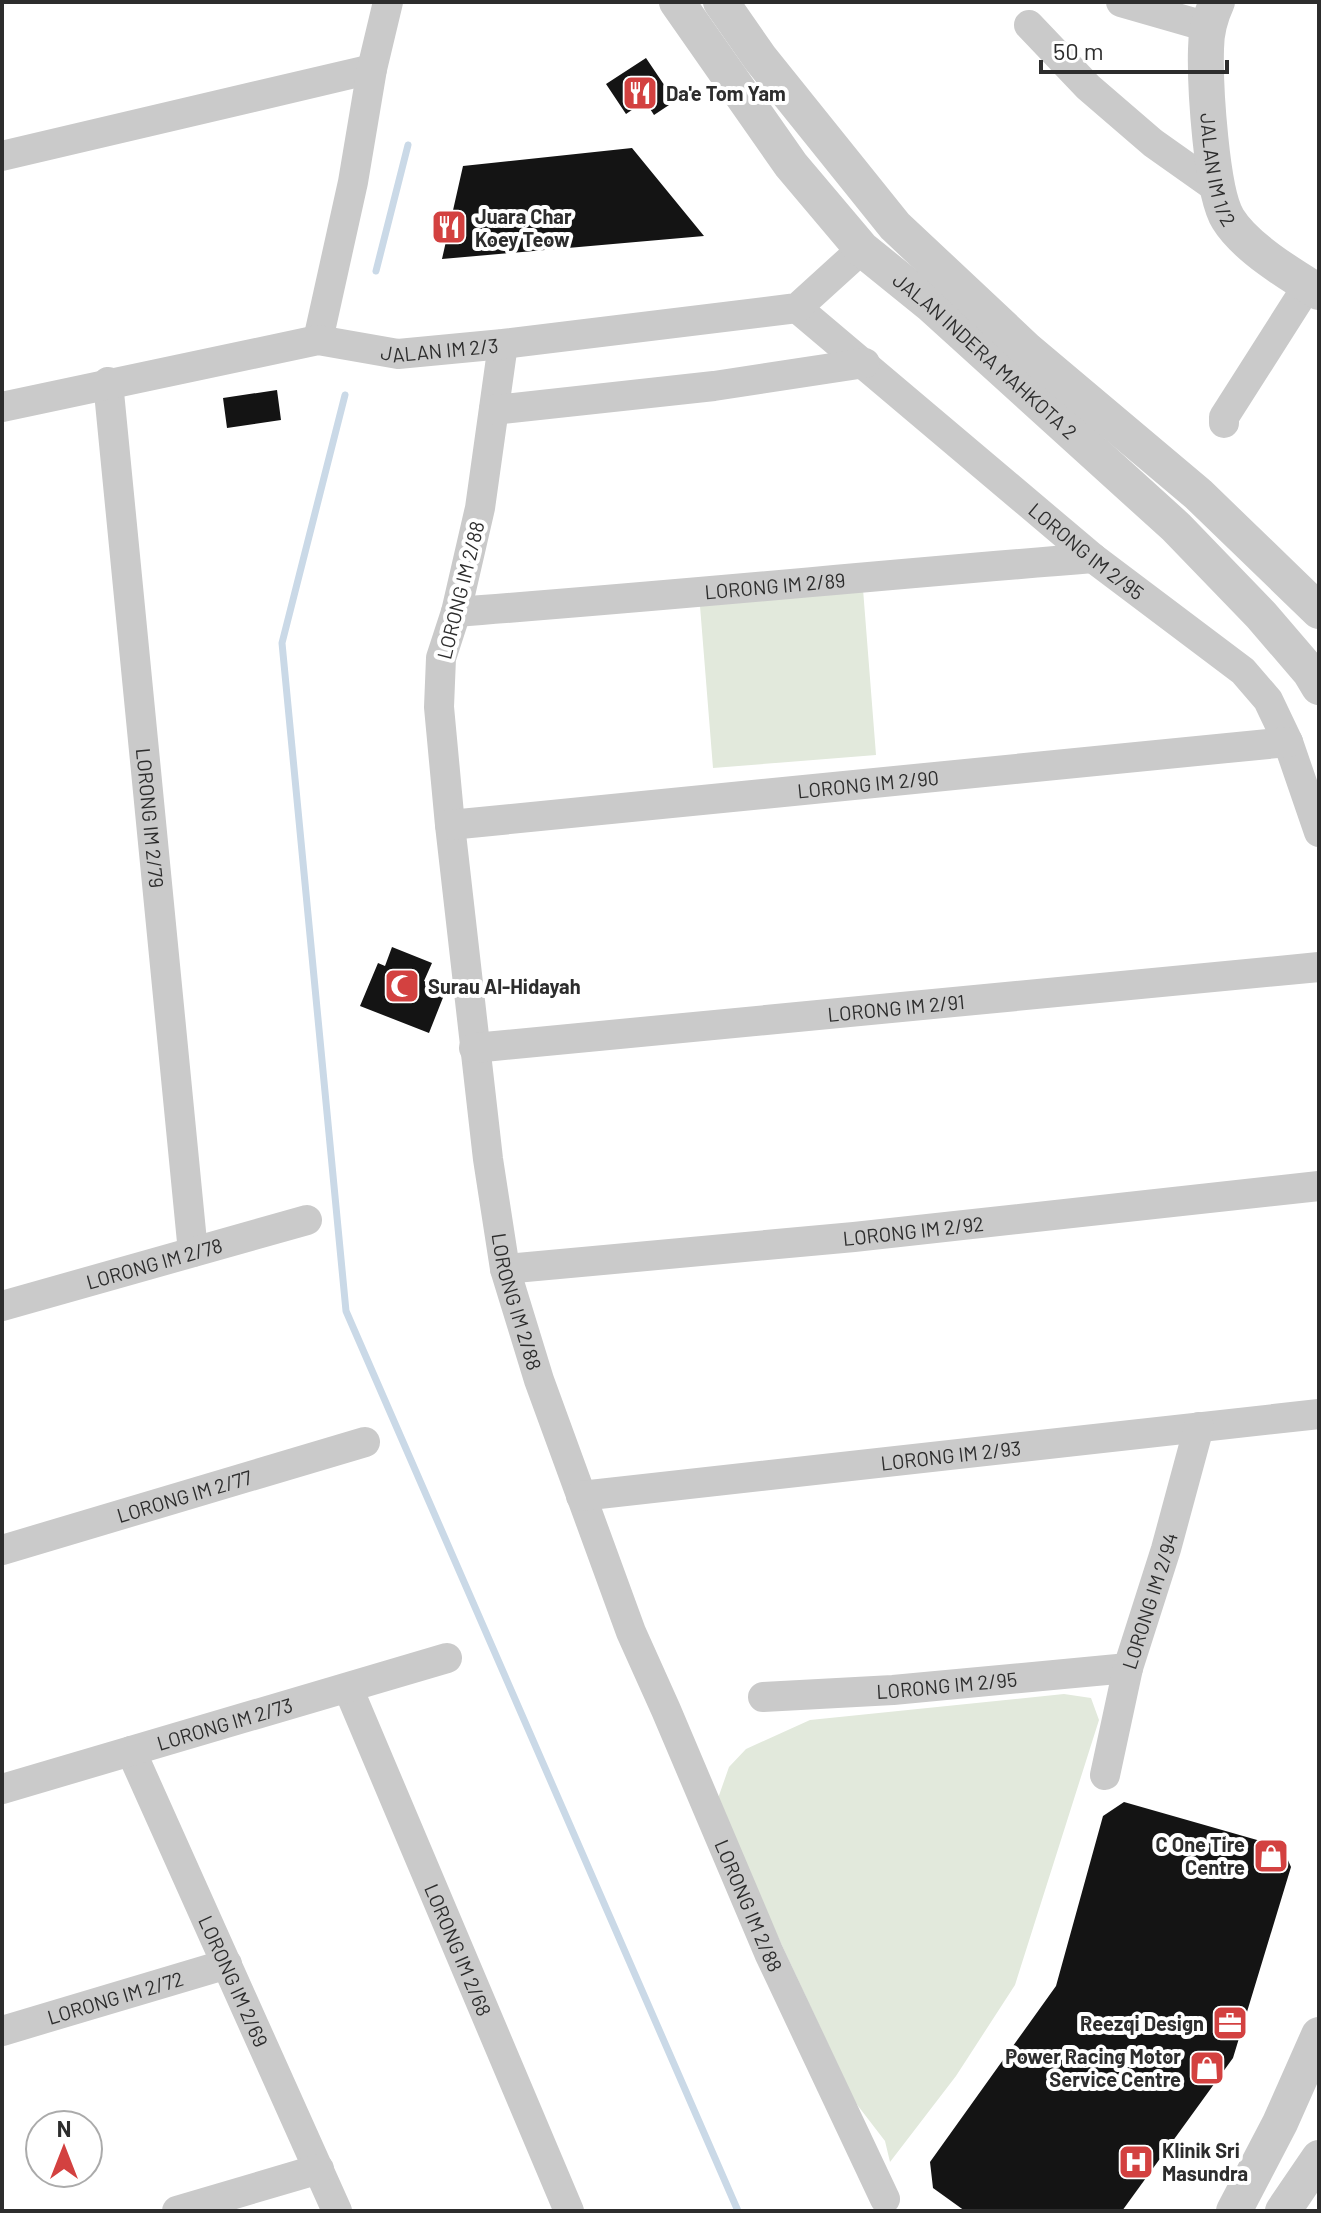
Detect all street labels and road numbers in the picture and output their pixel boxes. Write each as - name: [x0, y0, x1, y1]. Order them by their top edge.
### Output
- street label: JALAN IM 1/2: [1196, 112, 1241, 231]
- street label: JALAN INDERA MAHKOTA 2: [889, 267, 1082, 444]
- street label: JALAN IM 2/3: [379, 333, 499, 366]
- street label: LORONG IM 2/95: [1024, 497, 1149, 604]
- street label: LORONG IM 2/88: [431, 519, 489, 661]
- street label: LORONG IM 2/89: [703, 567, 846, 603]
- street label: LORONG IM 2/79: [132, 747, 169, 889]
- street label: LORONG IM 2/90: [796, 765, 940, 803]
- street label: LORONG IM 2/91: [826, 989, 966, 1026]
- street label: LORONG IM 2/92: [842, 1211, 985, 1250]
- street label: LORONG IM 2/88: [488, 1231, 547, 1373]
- street label: LORONG IM 2/78: [83, 1233, 225, 1294]
- street label: LORONG IM 2/93: [879, 1435, 1022, 1475]
- street label: LORONG IM 2/77: [114, 1464, 255, 1527]
- street label: LORONG IM 2/94: [1116, 1530, 1182, 1672]
- street label: LORONG IM 2/95: [876, 1666, 1018, 1703]
- street label: LORONG IM 2/73: [154, 1692, 295, 1755]
- street label: LORONG IM 2/88: [710, 1836, 788, 1975]
- street label: LORONG IM 2/68: [420, 1880, 497, 2019]
- street label: LORONG IM 2/69: [194, 1912, 274, 2050]
- street label: LORONG IM 2/72: [44, 1966, 186, 2029]

